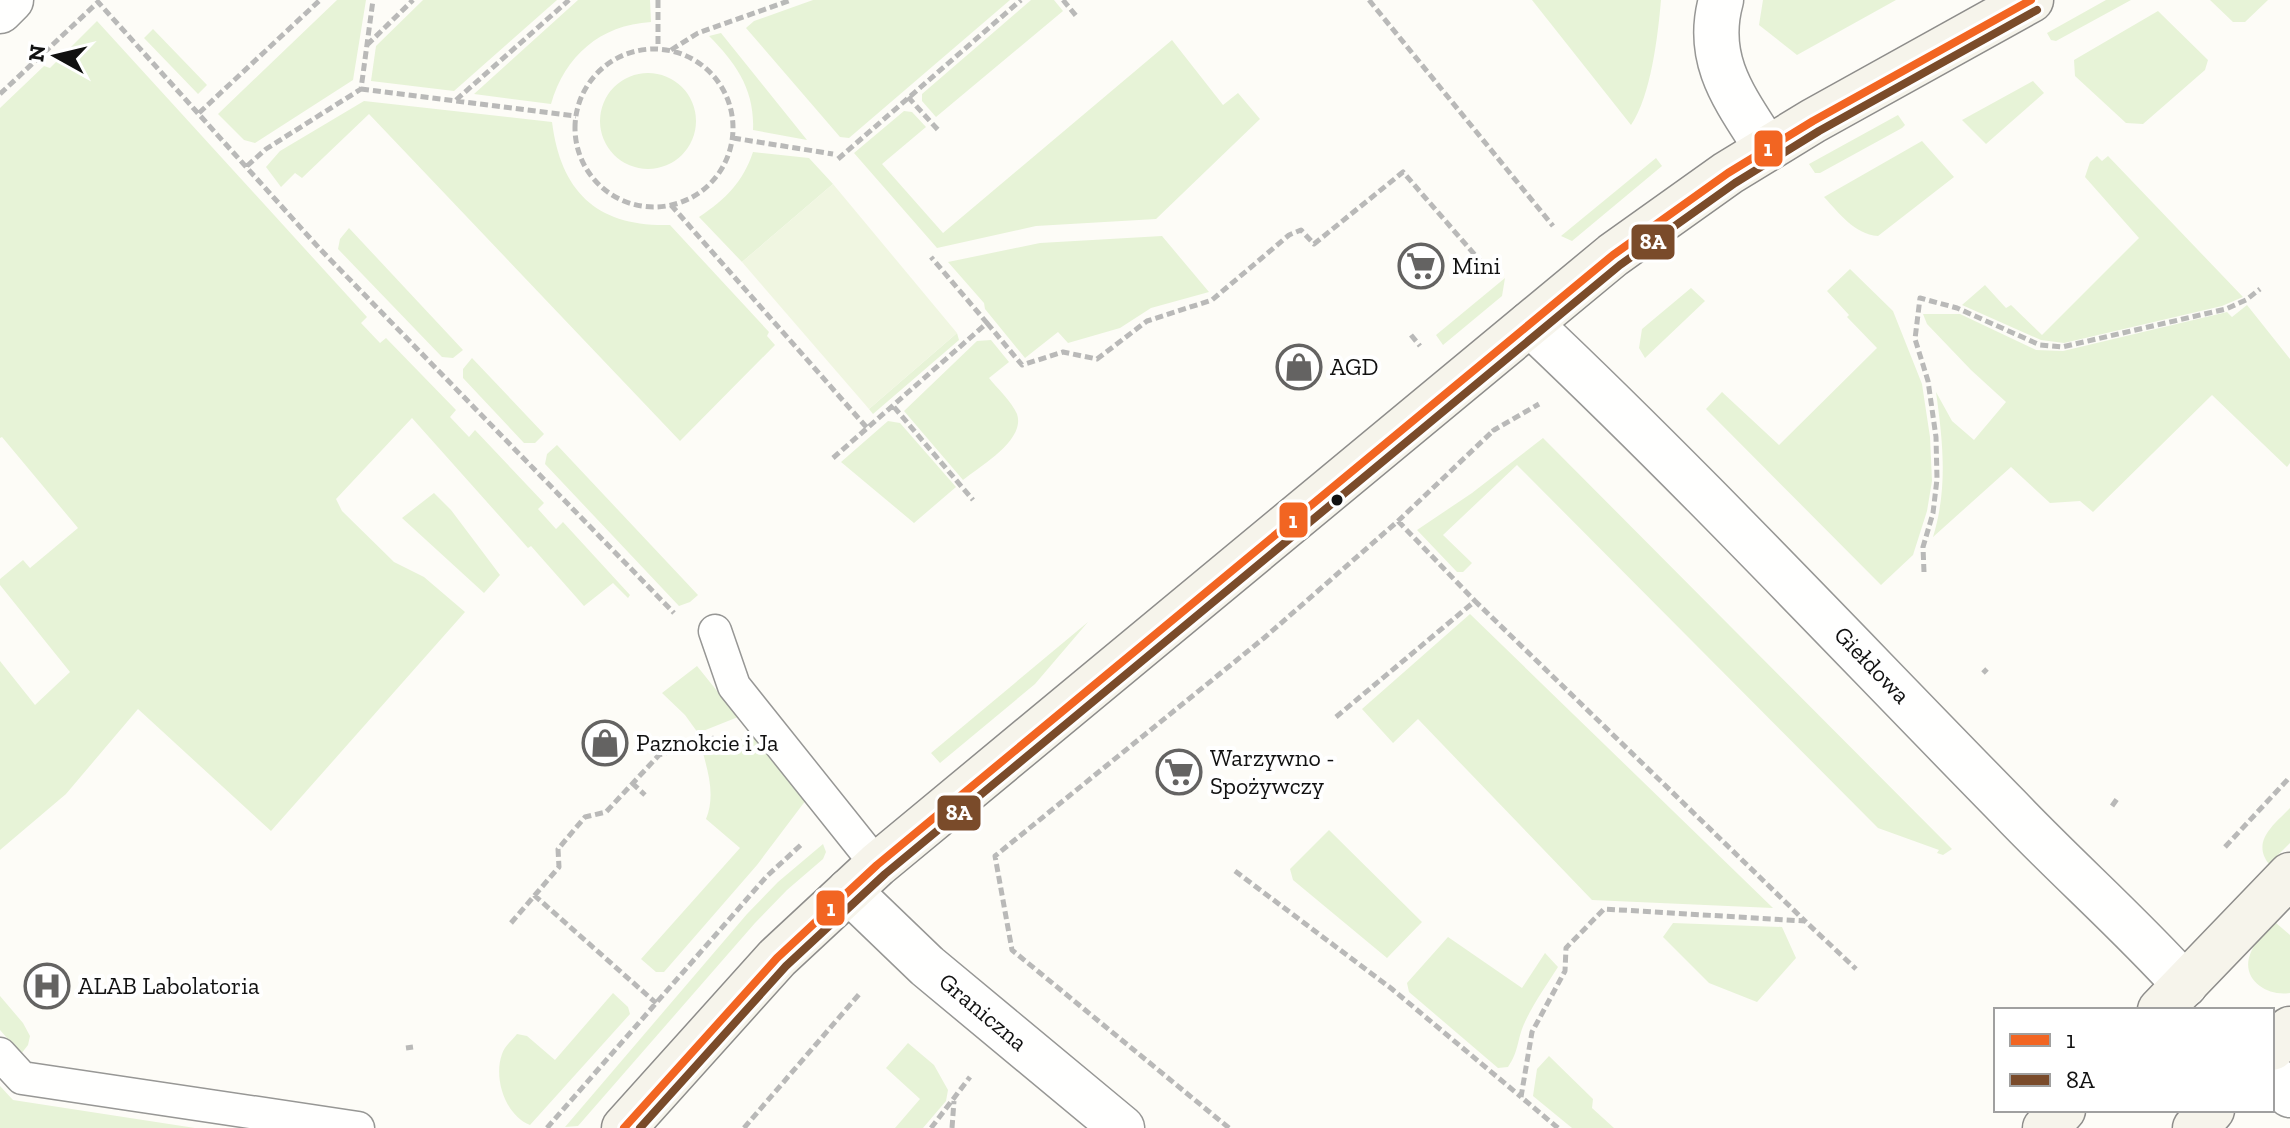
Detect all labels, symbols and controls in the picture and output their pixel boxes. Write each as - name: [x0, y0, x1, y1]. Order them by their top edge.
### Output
- north arrow: [16, 16, 96, 96]
- text: N: [22, 43, 51, 63]
- line badge: 1: [1753, 129, 1784, 168]
- text: 1: [1764, 135, 1773, 162]
- line badge: 8A: [1630, 223, 1676, 261]
- text: 8A: [1640, 228, 1667, 255]
- supermarket icon: Mini: [1397, 242, 1445, 290]
- place label: Mini: [1452, 251, 1501, 280]
- shop icon: AGD: [1275, 343, 1323, 391]
- place label: AGD: [1330, 352, 1378, 381]
- unlabelled marker: [1329, 492, 1345, 508]
- line badge: 1: [1278, 501, 1309, 539]
- text: 1: [1289, 507, 1298, 534]
- street label: Giełdowa: [1828, 620, 1917, 710]
- shop icon: Paznokcie i Ja: [581, 719, 629, 767]
- place label: Paznokcie i Ja: [636, 728, 779, 757]
- place label: Warzywno - Spożywczy: [1210, 743, 1335, 800]
- supermarket icon: Warzywno - Spożywczy: [1155, 748, 1203, 796]
- line badge: 8A: [936, 794, 982, 832]
- text: 8A: [946, 799, 973, 826]
- line badge: 1: [815, 889, 846, 927]
- text: 1: [827, 895, 836, 922]
- hospital icon: ALAB Labolatoria: [23, 962, 71, 1010]
- street label: Graniczna: [933, 966, 1034, 1057]
- place label: ALAB Labolatoria: [78, 971, 260, 1000]
- legend: [1994, 1008, 2274, 1112]
- text: 1: [2066, 1025, 2075, 1054]
- text: 8A: [2066, 1065, 2095, 1094]

